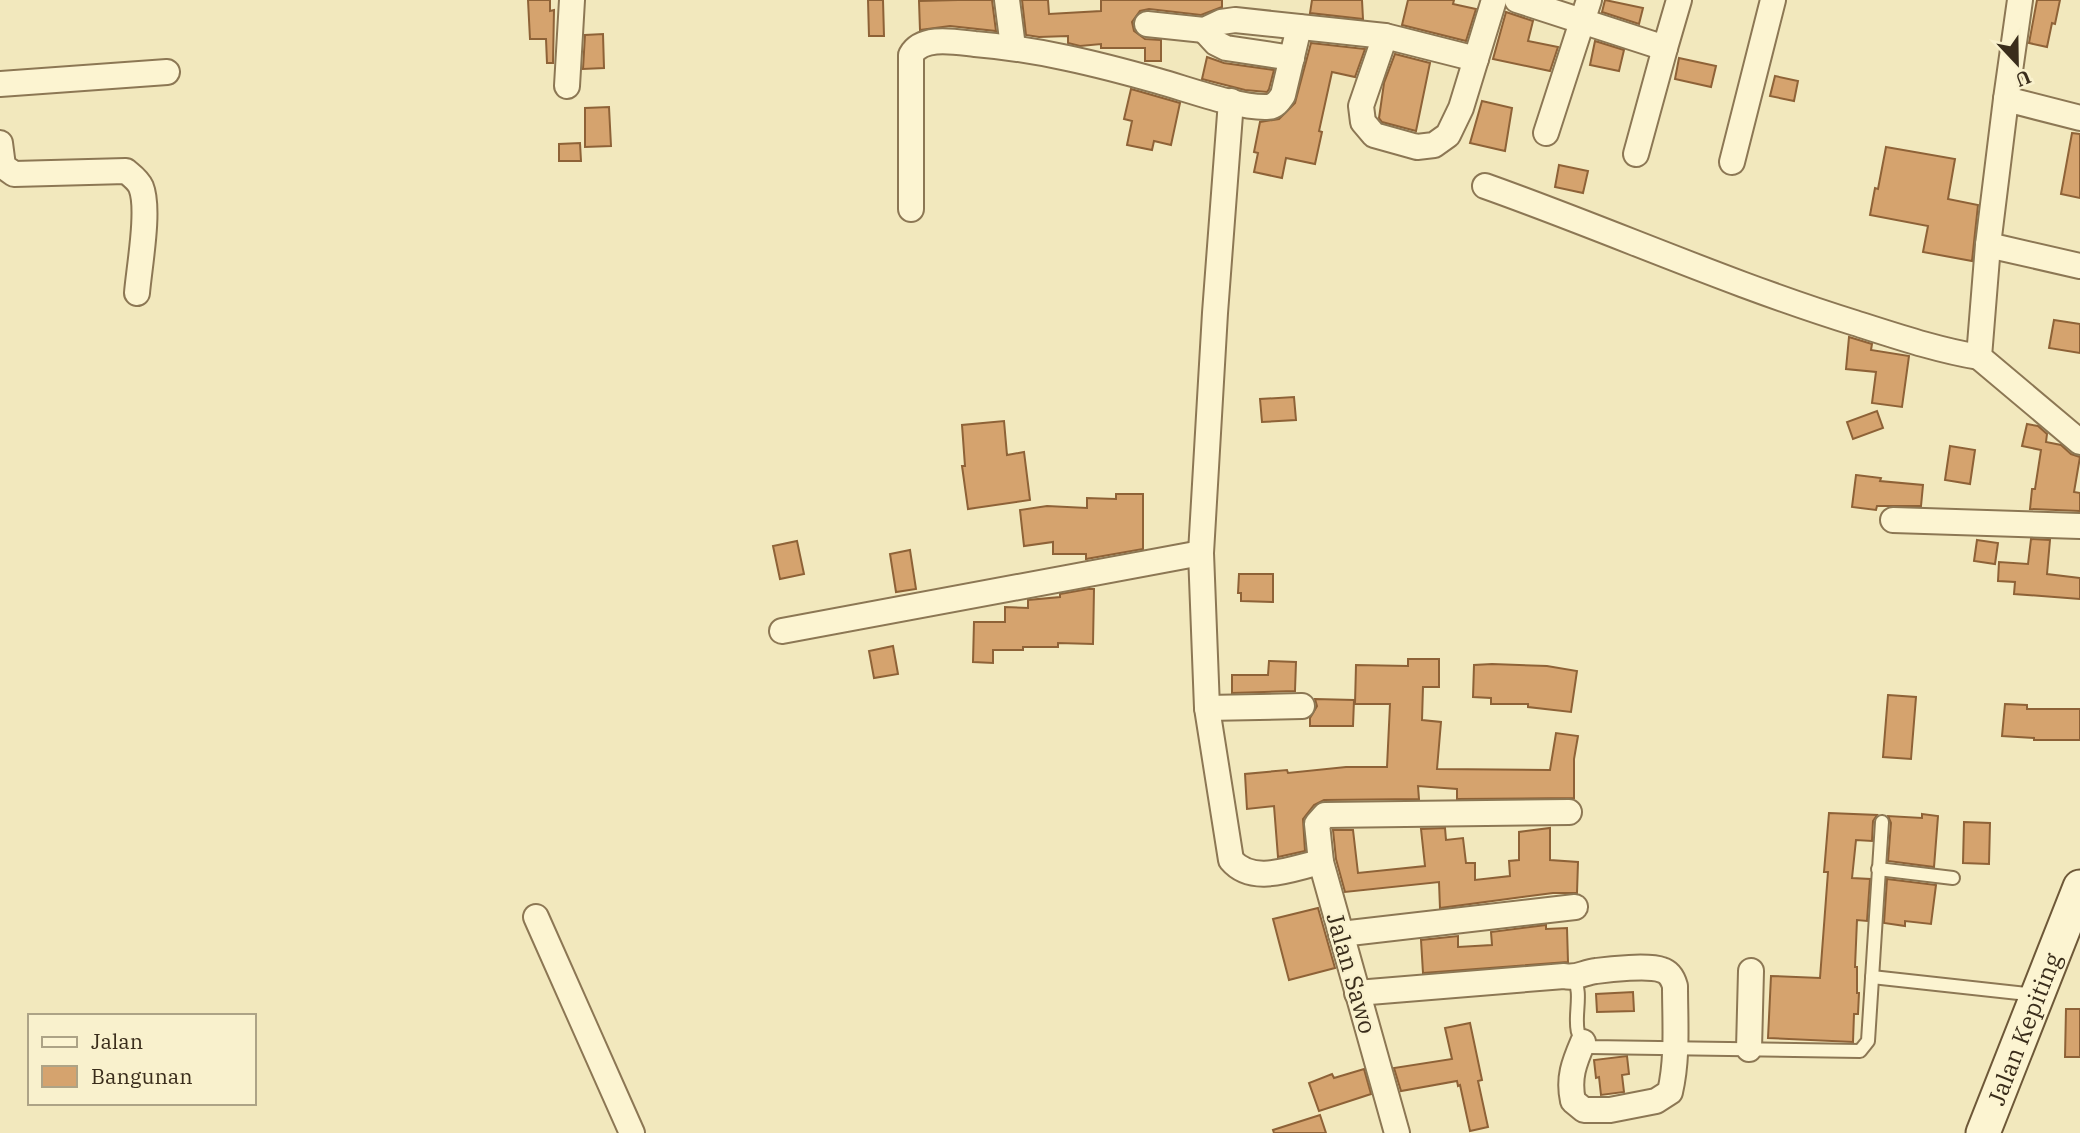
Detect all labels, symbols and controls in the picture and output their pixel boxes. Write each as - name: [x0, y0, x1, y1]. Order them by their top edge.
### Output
- north arrow: [1982, 28, 2052, 98]
- text: U: [2012, 65, 2035, 93]
- street label: Jalan Sawo: [1320, 909, 1384, 1037]
- street label: Jalan Kepiting: [1980, 948, 2069, 1110]
- legend: [28, 1014, 256, 1105]
- text: Jalan: [91, 1027, 143, 1055]
- text: Bangunan: [91, 1062, 193, 1090]

